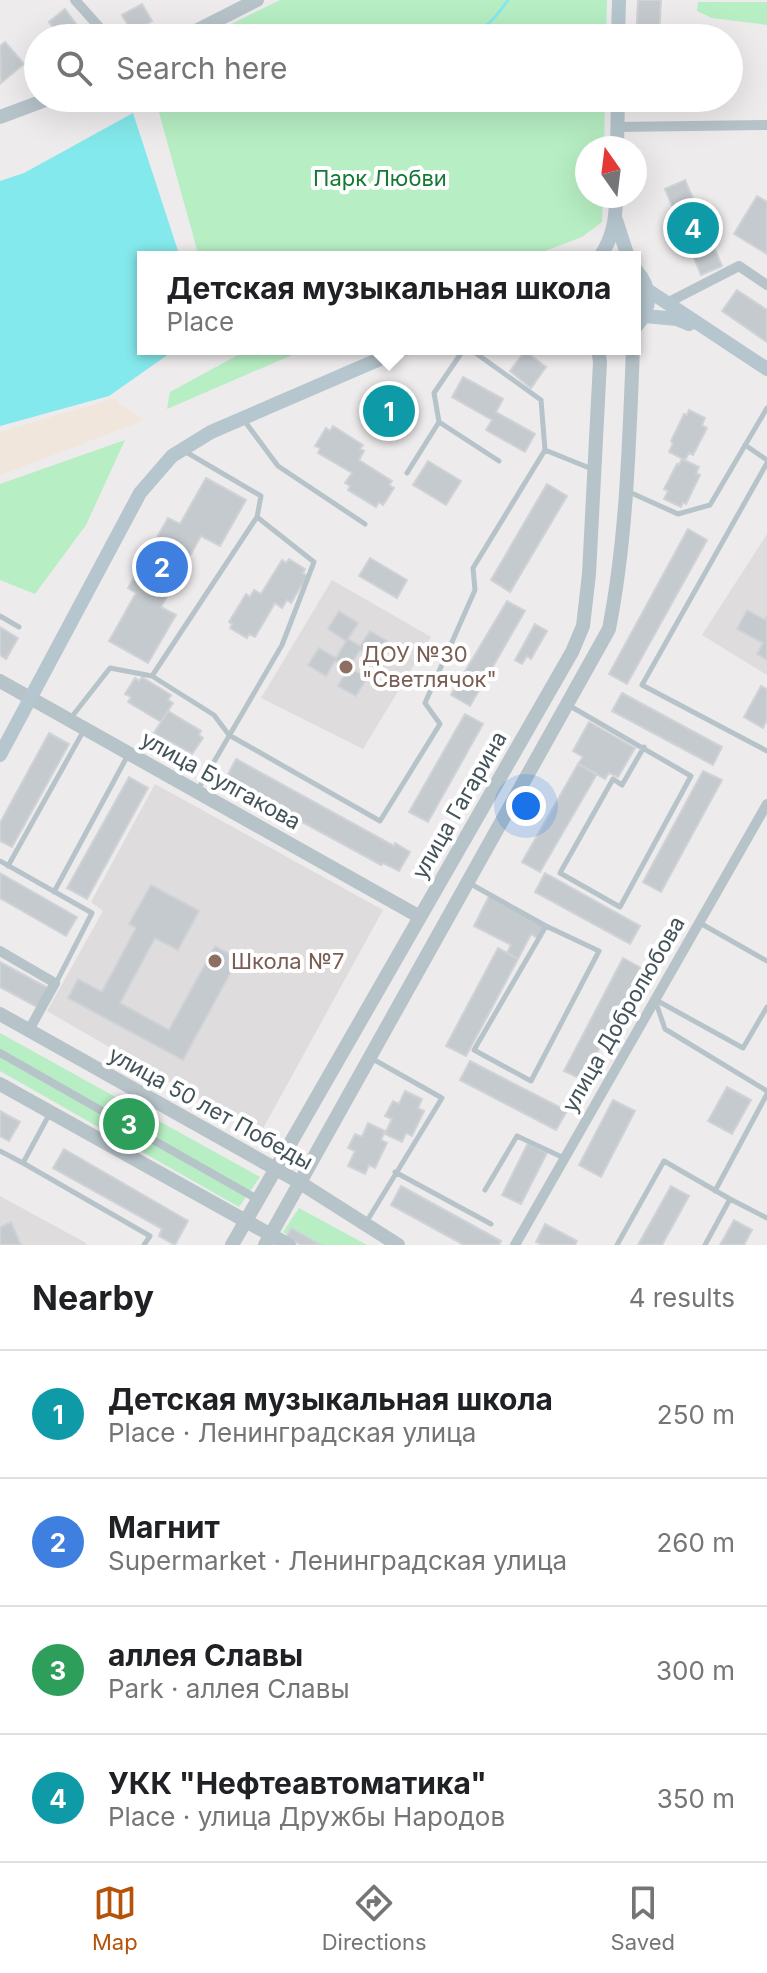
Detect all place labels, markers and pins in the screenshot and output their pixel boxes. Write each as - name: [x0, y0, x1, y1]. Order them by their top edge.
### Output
- pin: 4: [667, 198, 719, 258]
- pin: 1: [363, 381, 415, 441]
- pin: 2: [136, 537, 188, 597]
- place label: ДОУ №30 "Светлячок": [362, 641, 497, 692]
- marker: ДОУ №30 "Светлячок": [337, 658, 355, 676]
- place label: Школа №7: [231, 948, 344, 974]
- marker: Школа №7: [206, 952, 224, 970]
- pin: 3: [103, 1094, 155, 1154]

